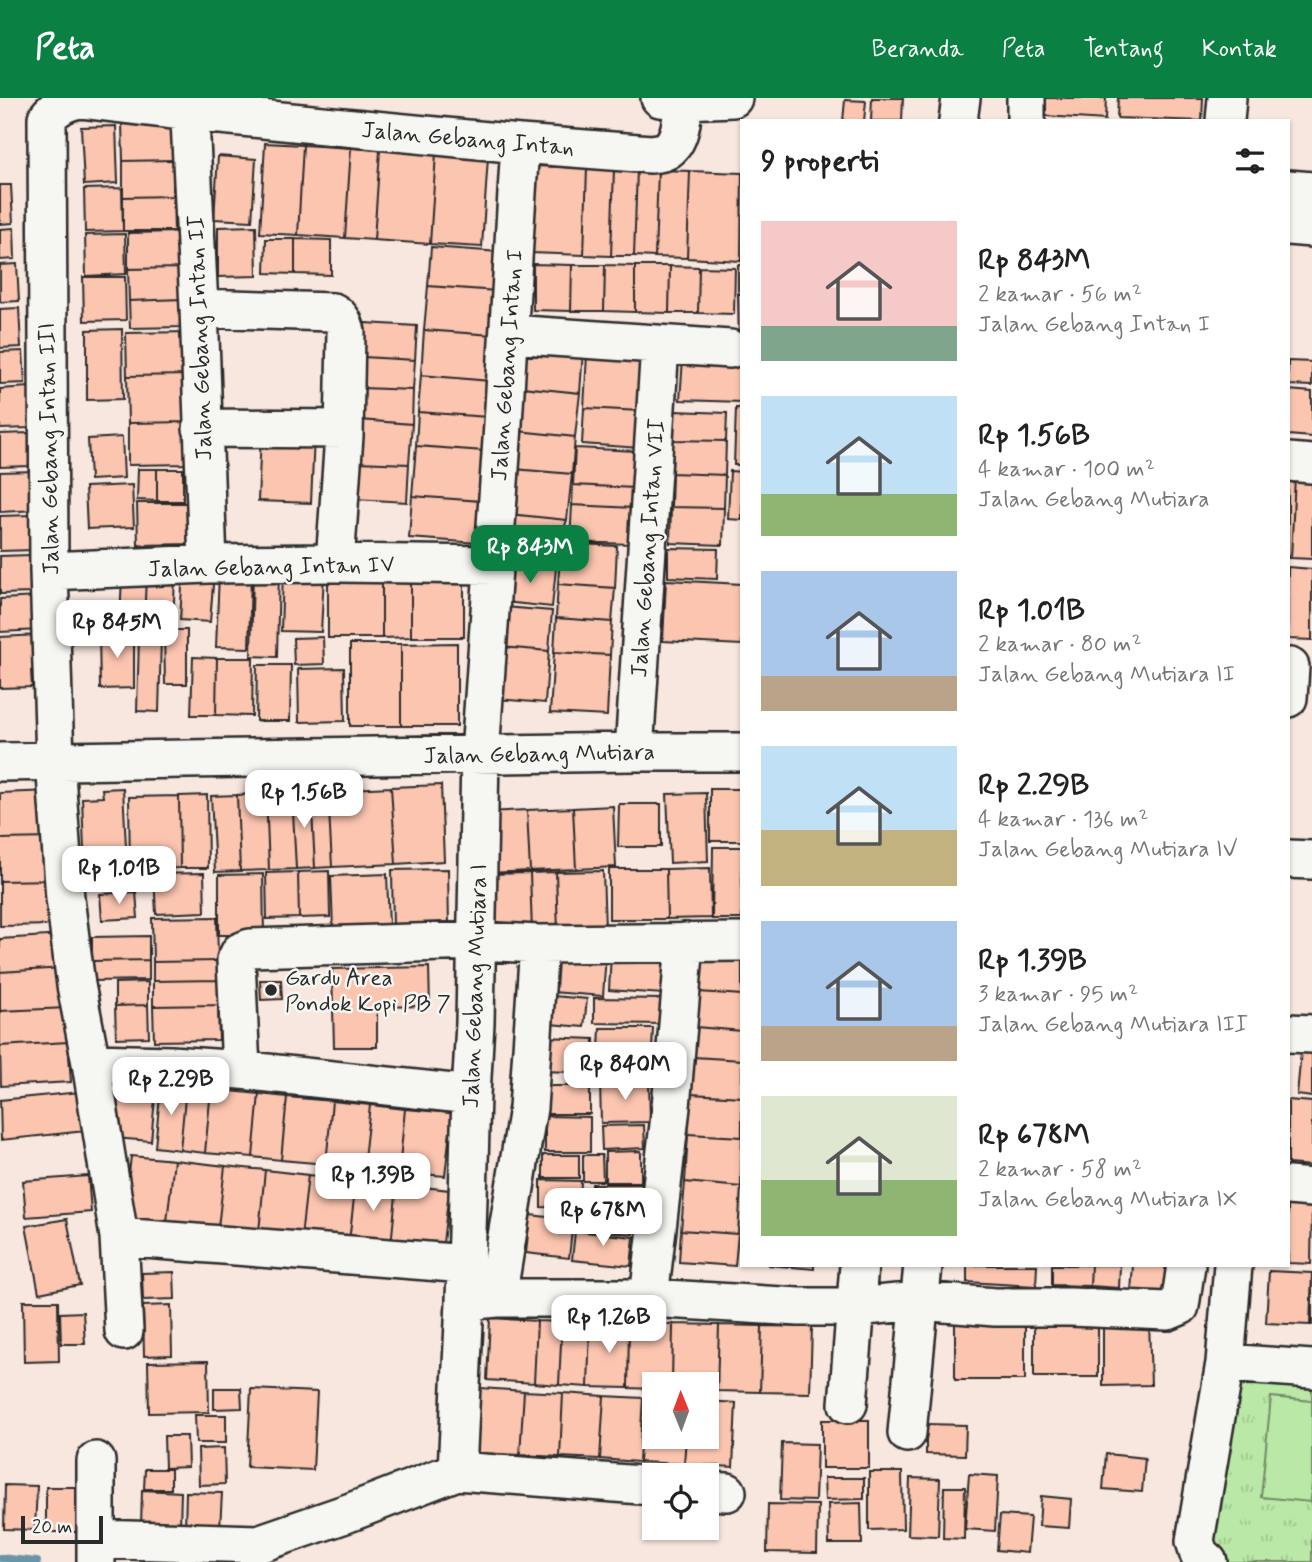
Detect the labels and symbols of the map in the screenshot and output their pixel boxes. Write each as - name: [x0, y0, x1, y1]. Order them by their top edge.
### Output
- street label: Jalan Gebang Intan: [360, 116, 575, 164]
- street label: Jalan Gebang Intan II: [182, 215, 220, 461]
- street label: Jalan Gebang Intan I: [485, 248, 531, 482]
- street label: Jalan Gebang Intan III: [33, 322, 67, 575]
- street label: Jalan Gebang Intan VII: [625, 418, 673, 679]
- pin: Rp 843M: [465, 526, 595, 585]
- street label: Jalan Gebang Intan IV: [147, 551, 395, 585]
- pin: Rp 845M: [52, 601, 182, 660]
- street label: Jalan Gebang Mutiara: [423, 738, 655, 772]
- pin: Rp 1.56B: [232, 770, 376, 830]
- pin: Rp 1.01B: [47, 846, 191, 906]
- street label: Jalan Gebang Mutiara I: [457, 863, 495, 1109]
- place label: Gardu Area Pondok Kopi PB 7: [285, 964, 451, 1020]
- marker: Gardu Area Pondok Kopi PB 7: [263, 982, 279, 998]
- pin: Rp 840M: [560, 1042, 690, 1102]
- pin: Rp 2.29B: [99, 1058, 243, 1117]
- pin: Rp 1.39B: [301, 1154, 445, 1213]
- pin: Rp 678M: [538, 1188, 668, 1248]
- pin: Rp 1.26B: [537, 1296, 681, 1355]
- north arrow: [642, 1372, 719, 1449]
- scale bar: [21, 1513, 103, 1545]

